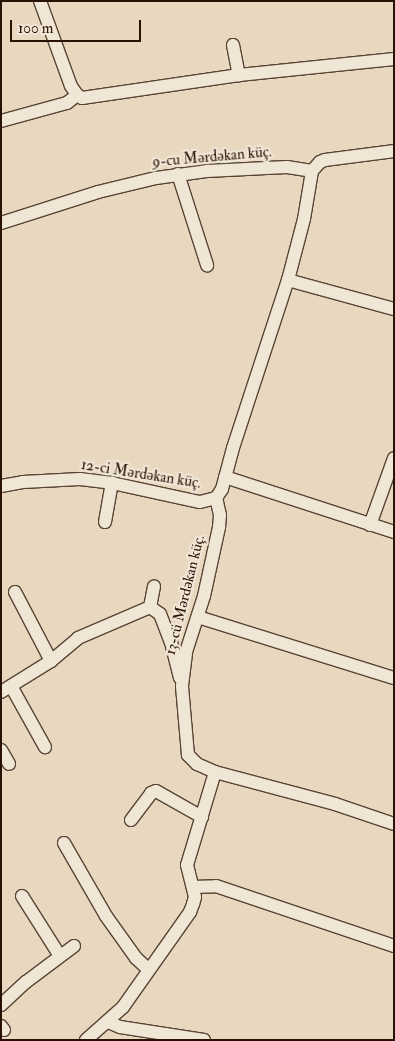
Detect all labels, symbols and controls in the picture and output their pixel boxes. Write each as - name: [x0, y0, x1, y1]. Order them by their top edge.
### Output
- scale bar: [12, 10, 144, 42]
- text: 100 m: [18, 19, 53, 38]
- street label: 9-cu Mərdəkan küç.: [152, 143, 272, 171]
- street label: 12-ci Mərdəkan küç.: [80, 456, 202, 492]
- street label: 13-cü Mərdəkan küç.: [161, 533, 209, 657]

